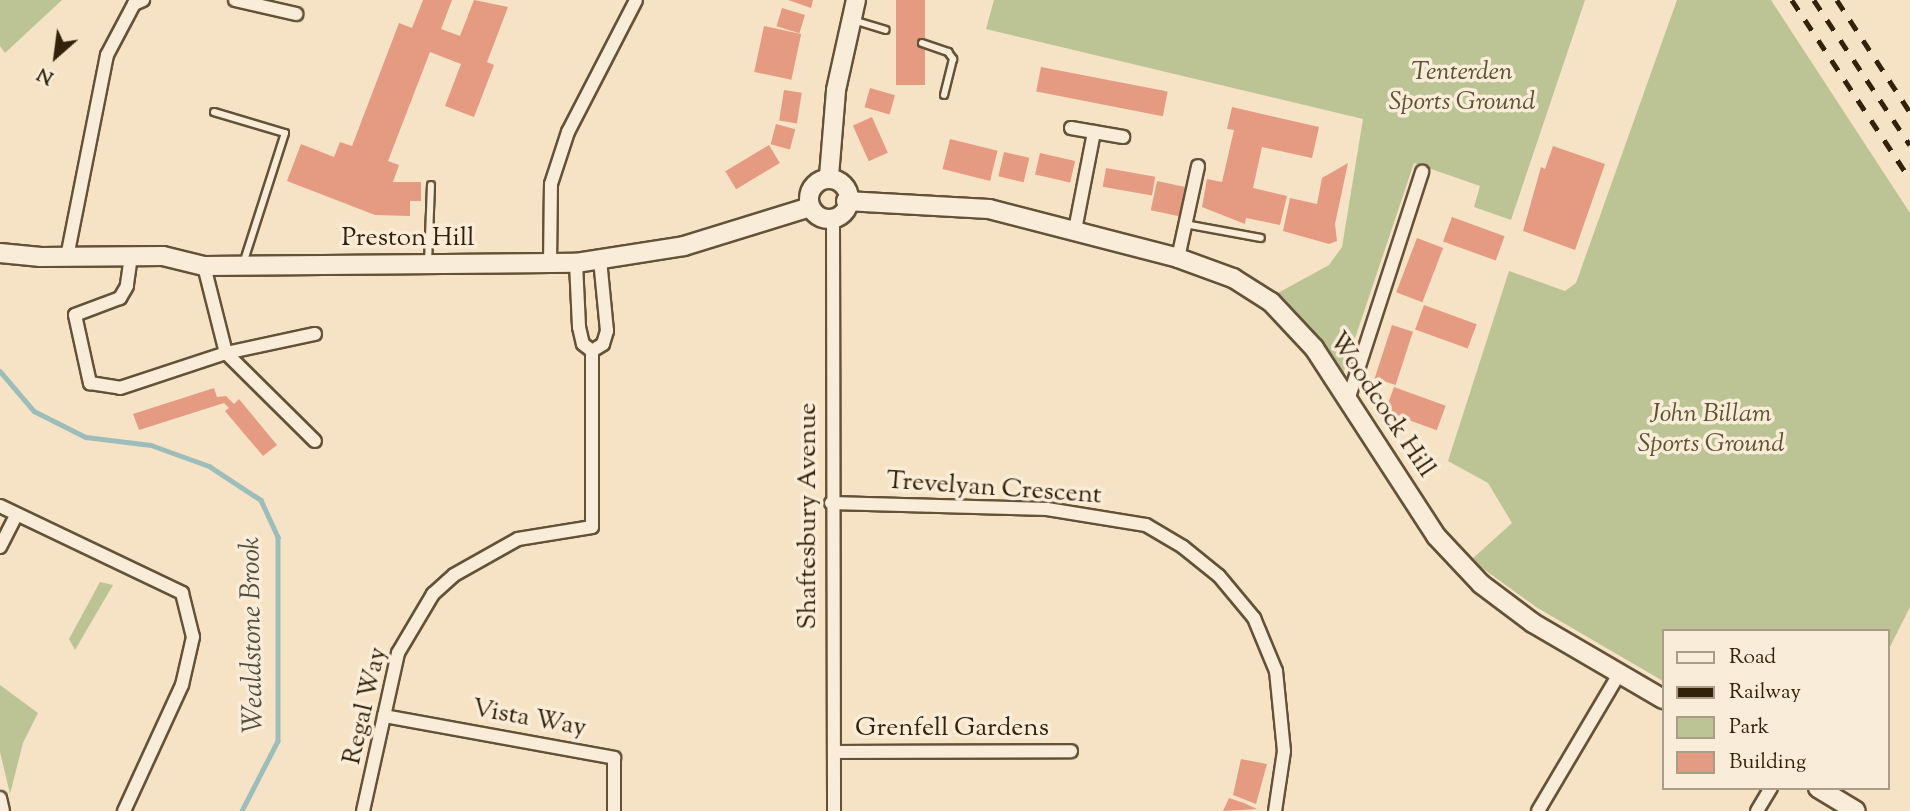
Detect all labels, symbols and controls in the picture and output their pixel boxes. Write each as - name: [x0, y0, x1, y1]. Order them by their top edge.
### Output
- north arrow: [21, 21, 91, 91]
- park label: Tenterden Sports Ground: [1389, 57, 1535, 119]
- text: N: [33, 60, 59, 90]
- street label: Preston Hill: [342, 223, 474, 255]
- street label: Woodcock Hill: [1321, 326, 1441, 484]
- park label: John Billam Sports Ground: [1638, 399, 1784, 460]
- street label: Shaftesbury Avenue: [793, 403, 825, 629]
- street label: Trevelyan Crescent: [885, 466, 1103, 512]
- water label: Wealdstone Brook: [234, 537, 272, 733]
- legend: [1661, 629, 1889, 790]
- text: Road: [1729, 643, 1776, 673]
- street label: Regal Way: [337, 644, 395, 768]
- text: Railway: [1729, 678, 1801, 708]
- street label: Vista Way: [469, 694, 589, 744]
- street label: Grenfell Gardens: [855, 713, 1049, 745]
- text: Park: [1729, 713, 1769, 743]
- text: Building: [1729, 748, 1806, 778]

